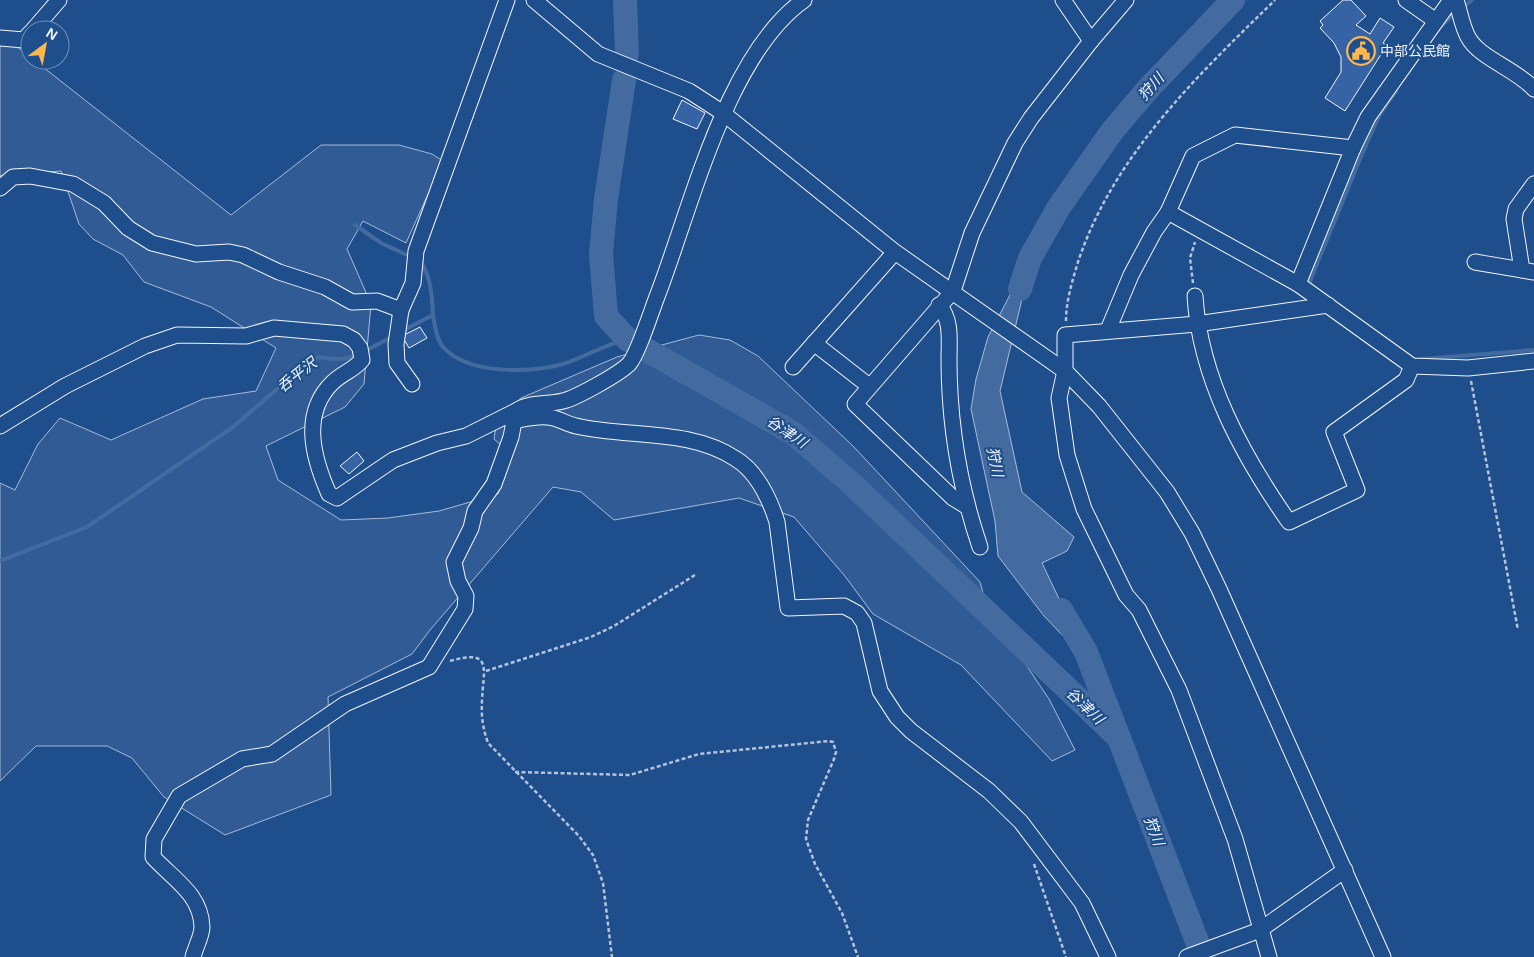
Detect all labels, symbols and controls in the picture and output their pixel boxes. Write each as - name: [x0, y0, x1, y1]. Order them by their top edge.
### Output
- north arrow: [20, 20, 70, 70]
- text: N: [43, 25, 60, 43]
- public building icon: 中部公民館: [1346, 36, 1376, 66]
- place label: 中部公民館: [1380, 43, 1450, 59]
- water label: 狩川: [1134, 68, 1168, 104]
- water label: 呑平沢: [274, 353, 321, 395]
- water label: 谷津川: [764, 412, 812, 452]
- water label: 狩川: [984, 445, 1007, 480]
- water label: 谷津川: [1063, 684, 1109, 729]
- water label: 狩川: [1141, 814, 1168, 850]

